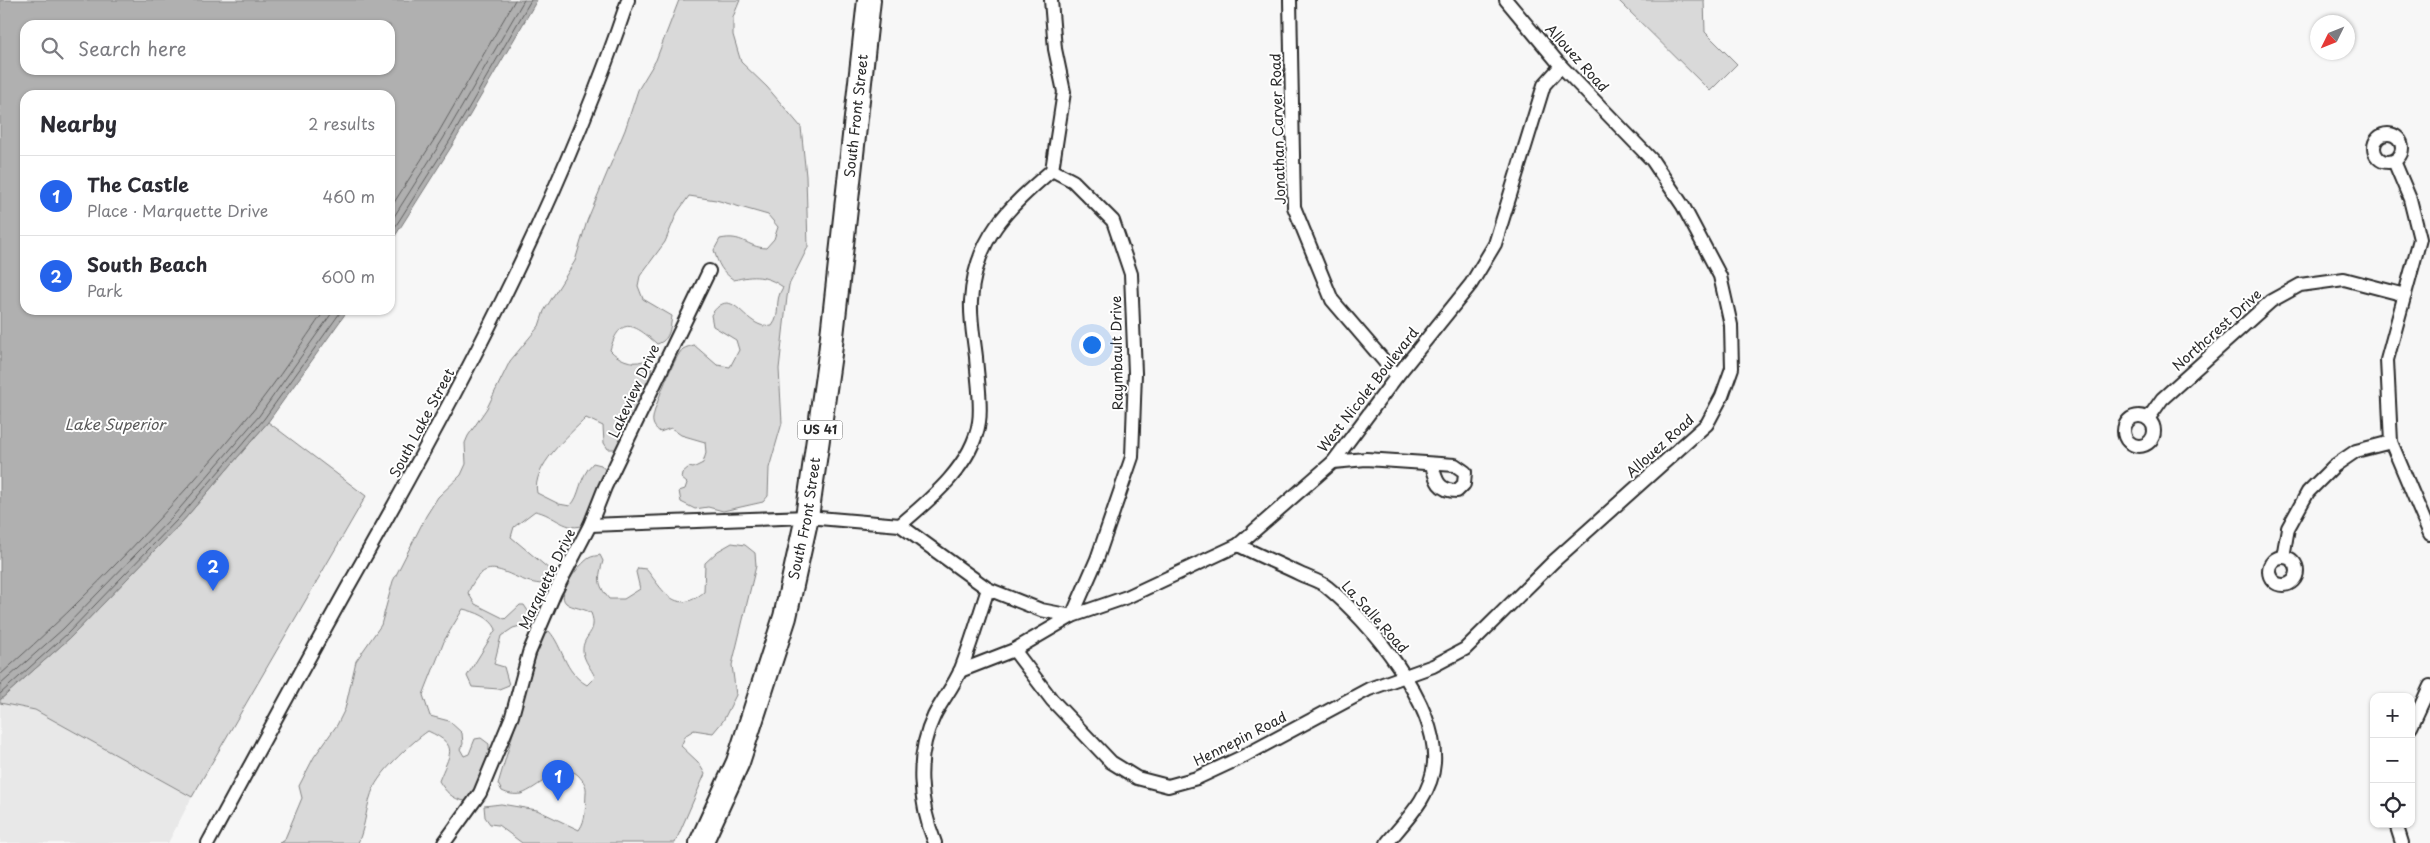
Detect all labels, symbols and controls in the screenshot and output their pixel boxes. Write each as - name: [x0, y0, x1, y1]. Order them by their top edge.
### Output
- north arrow: [2310, 15, 2355, 60]
- street label: Allouez Road: [1541, 19, 1614, 97]
- search box: [20, 20, 395, 75]
- icon: search: [38, 34, 66, 62]
- text: Search here: [78, 34, 187, 62]
- street label: South Front Street: [839, 53, 873, 179]
- street label: Jonathan Carver Road: [1264, 53, 1291, 205]
- text: Nearby: [40, 107, 117, 139]
- text: 2 results: [308, 111, 375, 135]
- text: The Castle: [87, 170, 189, 198]
- text: 1: [52, 184, 60, 208]
- text: 460 m: [323, 184, 375, 208]
- text: Place · Marquette Drive: [87, 198, 268, 222]
- text: South Beach: [87, 250, 207, 278]
- text: 2: [50, 264, 62, 288]
- text: 600 m: [321, 264, 375, 288]
- text: Park: [87, 278, 123, 302]
- street label: Northcrest Drive: [2167, 284, 2266, 375]
- street label: Raymbault Drive: [1105, 296, 1128, 410]
- street label: West Nicolet Boulevard: [1312, 322, 1423, 457]
- your location: [1079, 332, 1105, 358]
- street label: Lakeview Drive: [603, 341, 664, 441]
- street label: South Lake Street: [384, 364, 459, 481]
- street label: Allouez Road: [1621, 409, 1699, 482]
- water label: Lake Superior: [65, 412, 167, 435]
- road number: US 41: [798, 420, 842, 440]
- street label: South Front Street: [783, 456, 825, 581]
- street label: Marquette Drive: [513, 525, 580, 633]
- pin: 2: [197, 550, 229, 591]
- street label: La Salle Road: [1337, 576, 1414, 658]
- map controls: [2370, 693, 2415, 828]
- button: +: [2370, 693, 2415, 738]
- street label: Hennepin Road: [1190, 706, 1290, 771]
- button: −: [2370, 738, 2415, 783]
- pin: 1: [542, 760, 574, 801]
- button: locate: [2370, 783, 2415, 828]

